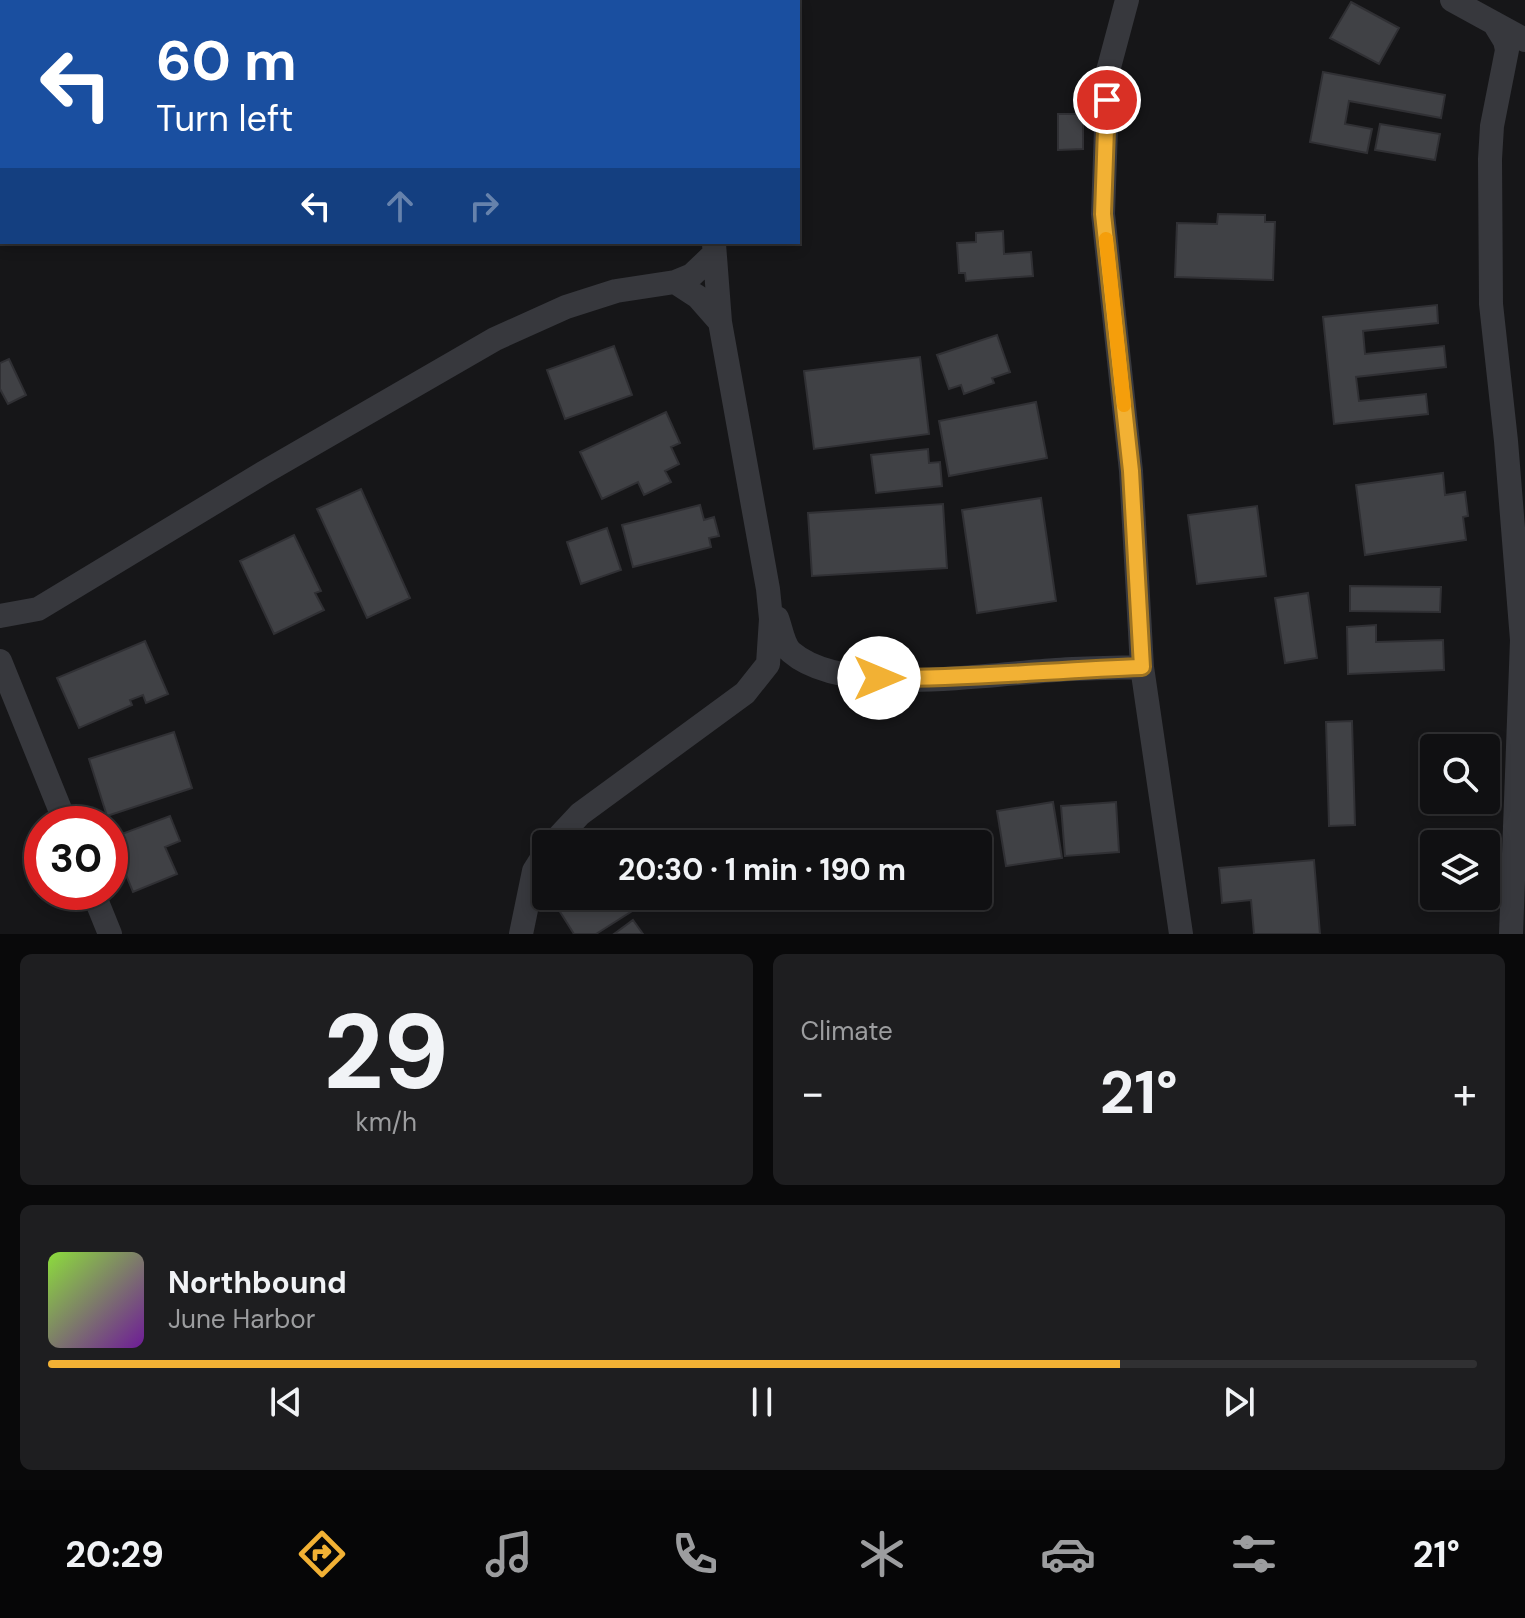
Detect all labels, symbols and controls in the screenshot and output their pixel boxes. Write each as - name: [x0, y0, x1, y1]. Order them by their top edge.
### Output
- text: 60 m: [156, 24, 297, 97]
- icon: left: [24, 32, 128, 136]
- pin: [1073, 66, 1141, 134]
- icon: arrive: [1085, 78, 1129, 122]
- text: Turn left: [156, 95, 293, 142]
- icon: left: [294, 184, 338, 228]
- icon: ahead: [378, 184, 422, 228]
- icon: right: [462, 184, 506, 228]
- position arrow: [837, 636, 921, 720]
- map controls: [1420, 734, 1500, 910]
- button: search: [1420, 734, 1500, 814]
- speed limit sign: 30: [24, 806, 128, 910]
- button: layers: [1420, 830, 1500, 910]
- text: 20:30 · 1 min · 190 m: [618, 850, 906, 889]
- text: 29: [323, 985, 449, 1120]
- text: Climate: [801, 1014, 893, 1048]
- text: 21°: [1100, 1053, 1178, 1132]
- text: −: [801, 1064, 825, 1122]
- text: +: [1453, 1064, 1477, 1122]
- text: km/h: [356, 1105, 417, 1139]
- text: Northbound: [168, 1263, 347, 1302]
- text: June Harbor: [168, 1302, 315, 1336]
- icon: previous: [264, 1380, 308, 1424]
- icon: pause: [740, 1380, 784, 1424]
- icon: next: [1217, 1380, 1261, 1424]
- icon: directions: [294, 1526, 350, 1582]
- icon: music: [481, 1526, 537, 1582]
- icon: phone: [667, 1526, 723, 1582]
- icon: climate: [854, 1526, 910, 1582]
- icon: car: [1040, 1526, 1096, 1582]
- icon: filters: [1226, 1526, 1282, 1582]
- text: 20:29: [65, 1531, 164, 1578]
- text: 21°: [1413, 1531, 1460, 1578]

